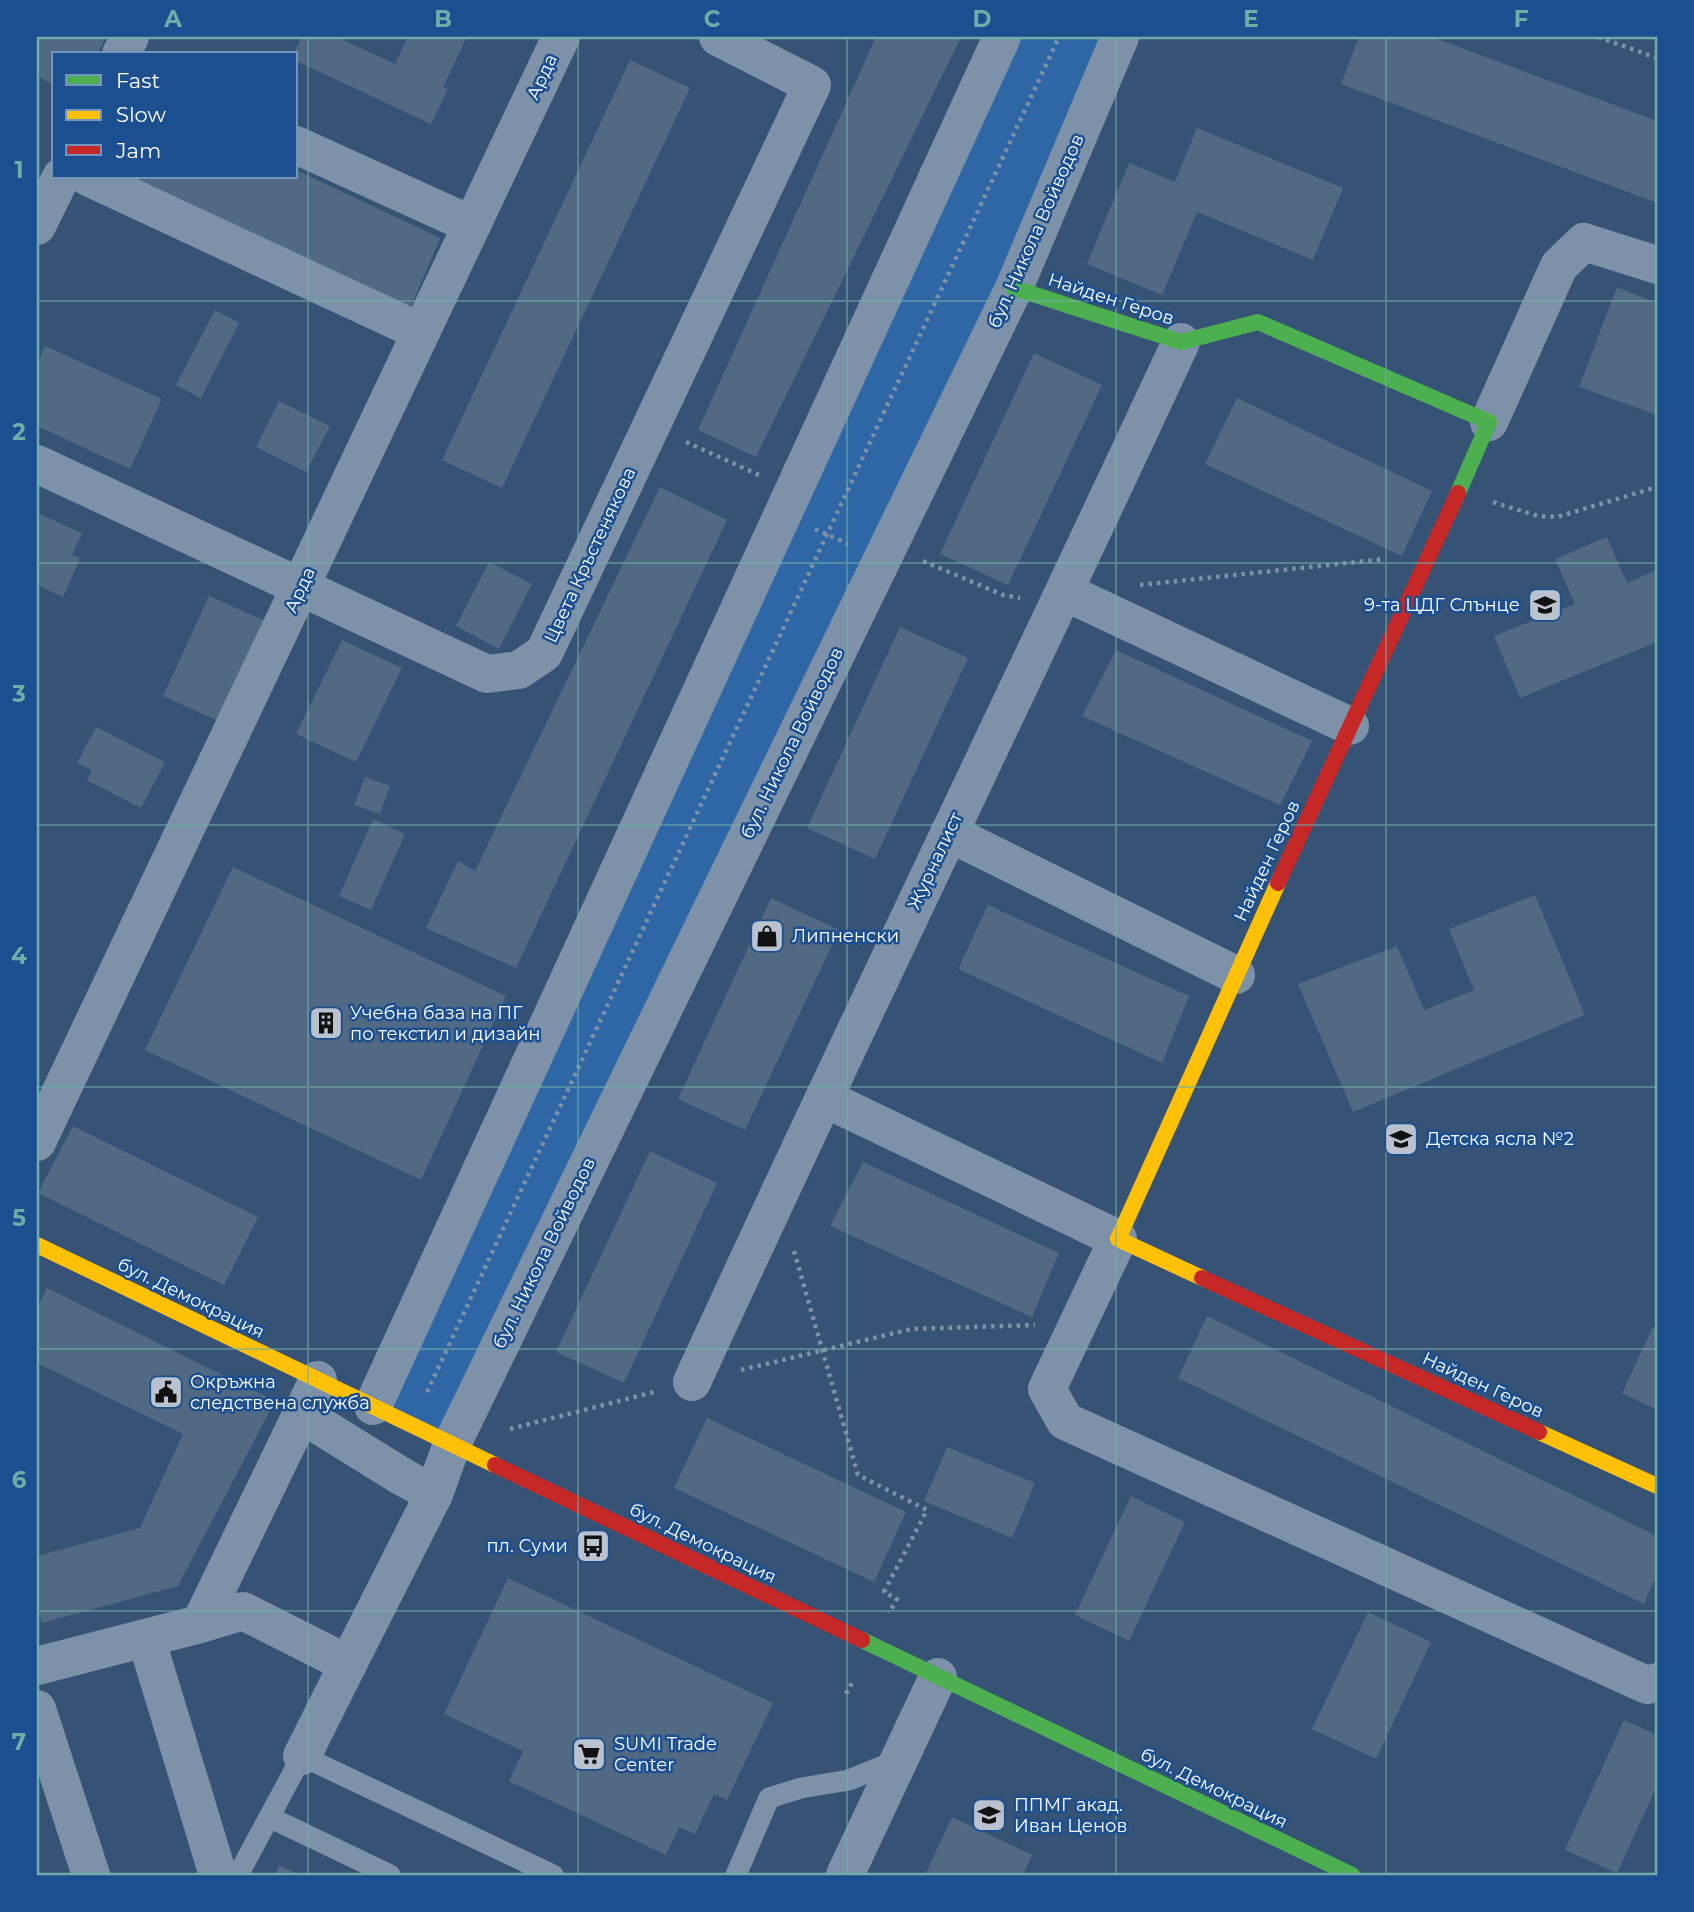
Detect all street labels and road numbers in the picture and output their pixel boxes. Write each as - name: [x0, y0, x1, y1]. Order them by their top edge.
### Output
- street label: Арда: [522, 51, 562, 103]
- street label: бул. Никола Войводов: [983, 131, 1089, 331]
- street label: Найден Геров: [1045, 268, 1177, 330]
- street label: Цвета Кръстенякова: [540, 464, 640, 646]
- street label: Арда: [280, 564, 320, 616]
- street label: бул. Никола Войводов: [736, 644, 848, 842]
- street label: Найден Геров: [1229, 797, 1305, 925]
- street label: Журналист: [903, 808, 967, 913]
- street label: бул. Никола Войводов: [488, 1154, 600, 1352]
- street label: бул. Демокрация: [114, 1253, 268, 1343]
- street label: Найден Геров: [1419, 1347, 1547, 1423]
- street label: бул. Демокрация: [626, 1498, 780, 1588]
- street label: бул. Демокрация: [1137, 1743, 1291, 1833]

